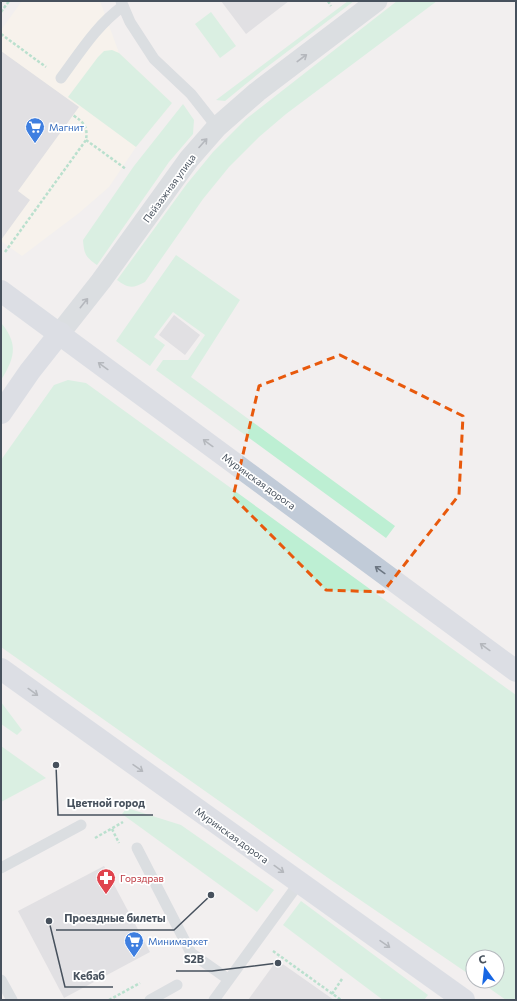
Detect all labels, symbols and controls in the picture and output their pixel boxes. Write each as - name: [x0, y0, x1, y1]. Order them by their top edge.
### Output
- one-way arrow: [296, 54, 307, 62]
- supermarket icon: Магнит: [24, 116, 46, 144]
- place label: Магнит: [49, 121, 84, 133]
- one-way arrow: [199, 138, 208, 148]
- street label: Пейзажная улица: [140, 151, 198, 225]
- one-way arrow: [79, 298, 88, 308]
- one-way arrow: [98, 362, 109, 370]
- one-way arrow: [203, 439, 214, 447]
- street label: Муринская дорога: [220, 450, 298, 512]
- one-way arrow: [375, 566, 386, 574]
- one-way arrow: [479, 643, 490, 652]
- one-way arrow: [27, 688, 38, 696]
- one-way arrow: [133, 764, 144, 772]
- callout: Цветной город: [58, 792, 153, 815]
- text: Цветной город: [67, 796, 145, 809]
- street label: Муринская дорога: [193, 804, 271, 866]
- one-way arrow: [274, 865, 285, 873]
- pharmacy icon: Горздрав: [95, 867, 117, 895]
- place label: Горздрав: [120, 872, 164, 884]
- callout: Проездные билеты: [56, 907, 174, 930]
- text: Проездные билеты: [64, 911, 166, 924]
- supermarket icon: Минимаркет: [123, 930, 145, 958]
- place label: Минимаркет: [148, 935, 208, 947]
- one-way arrow: [379, 940, 390, 948]
- callout: S2B: [176, 948, 212, 971]
- north arrow: [465, 949, 505, 989]
- text: С: [477, 951, 488, 966]
- text: S2B: [184, 952, 204, 965]
- callout: Кебаб: [65, 964, 113, 987]
- text: Кебаб: [73, 969, 105, 982]

